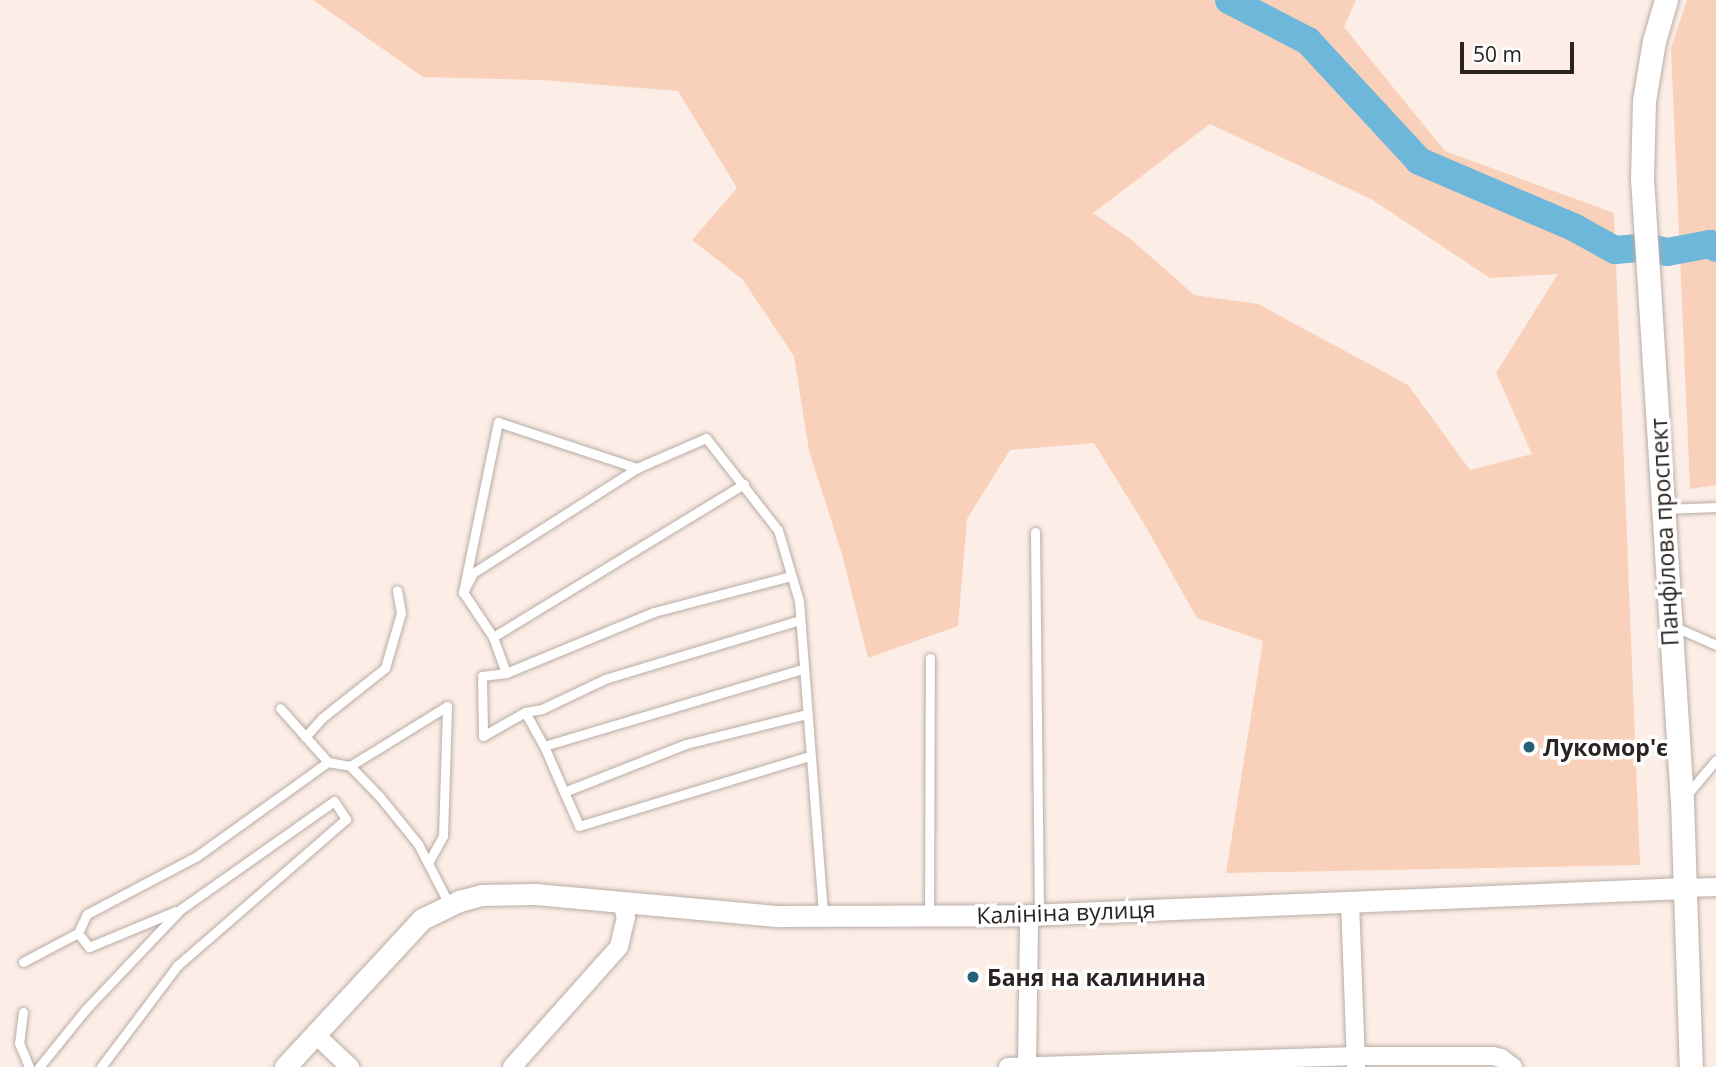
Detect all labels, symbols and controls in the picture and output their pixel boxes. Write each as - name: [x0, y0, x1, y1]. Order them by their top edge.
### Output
- scale bar: [1464, 28, 1578, 72]
- text: 50 m: [1473, 40, 1522, 68]
- street label: Панфілова проспект: [1644, 417, 1684, 647]
- place label: Лукомор'є: [1543, 733, 1668, 761]
- marker: Лукомор'є: [1521, 739, 1537, 755]
- street label: Калініна вулиця: [976, 895, 1156, 929]
- place label: Баня на калинина: [987, 963, 1206, 991]
- marker: Баня на калинина: [965, 969, 981, 985]

